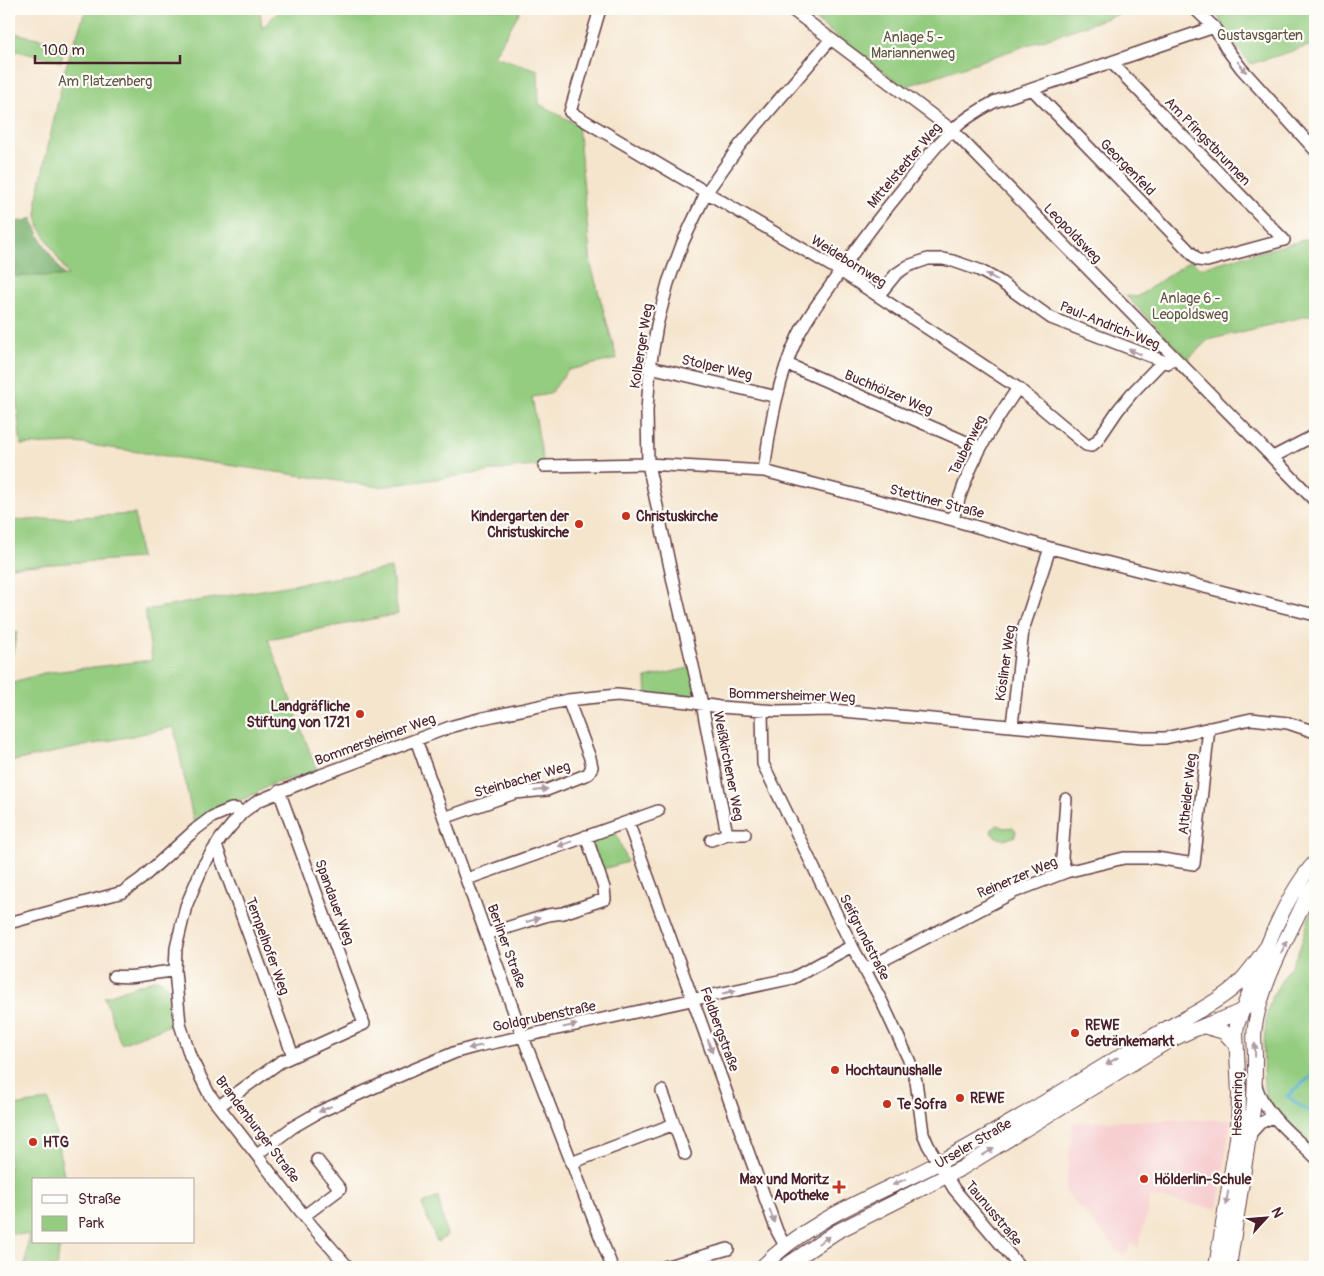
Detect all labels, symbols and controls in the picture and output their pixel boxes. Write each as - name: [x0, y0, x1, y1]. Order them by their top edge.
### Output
- park label: Gustavsgarten: [1217, 27, 1303, 44]
- park label: Anlage 5 - Mariannenweg: [871, 29, 955, 62]
- scale bar: [35, 32, 180, 64]
- text: 100 m: [42, 41, 85, 60]
- one-way arrow: [1236, 61, 1247, 74]
- park label: Am Platzenberg: [58, 73, 152, 90]
- street label: Am Pfingstbrunnen: [1161, 94, 1254, 189]
- street label: Mittelstedter Weg: [864, 119, 945, 211]
- street label: Georgenfeld: [1096, 135, 1159, 199]
- street label: Leopoldsweg: [1040, 200, 1105, 267]
- street label: Weidebornweg: [808, 231, 890, 291]
- one-way arrow: [985, 273, 999, 281]
- park label: Anlage 6 - Leopoldsweg: [1152, 290, 1228, 323]
- street label: Paul-Andrich-Weg: [1057, 298, 1162, 353]
- street label: Kolberger Weg: [626, 302, 657, 390]
- one-way arrow: [1128, 347, 1142, 355]
- street label: Stolper Weg: [680, 351, 754, 384]
- street label: Buchhölzer Weg: [842, 366, 936, 419]
- street label: Taubenweg: [945, 412, 990, 478]
- street label: Stettiner Straße: [888, 481, 986, 522]
- place label: Kindergarten der Christuskirche: [471, 508, 570, 541]
- place label: Christuskirche: [636, 508, 719, 525]
- marker: Christuskirche: [620, 510, 632, 522]
- marker: Kindergarten der Christuskirche: [573, 518, 585, 530]
- street label: Kösliner Weg: [992, 624, 1019, 702]
- street label: Bommersheimer Weg: [728, 685, 856, 706]
- place label: Landgräfliche Stiftung von 1721: [247, 698, 351, 731]
- marker: Landgräfliche Stiftung von 1721: [354, 708, 366, 720]
- street label: Bommersheimer Weg: [313, 710, 438, 769]
- street label: Weißkirchener Weg: [710, 710, 747, 822]
- street label: Altheider Weg: [1175, 752, 1200, 836]
- street label: Steinbacher Weg: [472, 758, 572, 801]
- one-way arrow: [534, 786, 550, 794]
- one-way arrow: [557, 840, 572, 848]
- street label: Reinerzer Weg: [975, 853, 1060, 902]
- street label: Spandauer Weg: [311, 857, 358, 947]
- street label: Seifgrundstraße: [836, 891, 894, 983]
- street label: Tempelhofer Weg: [242, 895, 293, 997]
- street label: Berliner Straße: [483, 902, 530, 991]
- one-way arrow: [526, 915, 541, 923]
- one-way arrow: [1281, 940, 1289, 954]
- street label: Feldbergstraße: [696, 985, 743, 1074]
- one-way arrow: [722, 988, 737, 996]
- street label: Goldgrubenstraße: [491, 997, 597, 1036]
- place label: REWE Getränkemarkt: [1085, 1017, 1175, 1050]
- one-way arrow: [563, 1022, 579, 1030]
- marker: REWE Getränkemarkt: [1069, 1027, 1081, 1039]
- one-way arrow: [706, 1039, 714, 1054]
- one-way arrow: [1251, 1042, 1259, 1058]
- one-way arrow: [467, 1043, 482, 1051]
- one-way arrow: [1105, 1056, 1118, 1065]
- place label: Hochtaunushalle: [845, 1062, 943, 1079]
- marker: Hochtaunushalle: [829, 1064, 841, 1076]
- street label: Hessenring: [1228, 1072, 1247, 1136]
- street label: Brandenburger Straße: [212, 1073, 303, 1186]
- place label: REWE: [970, 1090, 1005, 1107]
- marker: REWE: [954, 1092, 966, 1104]
- place label: Te Sofra: [896, 1096, 947, 1113]
- marker: Te Sofra: [881, 1098, 893, 1110]
- one-way arrow: [318, 1105, 332, 1113]
- street label: Urseler Straße: [932, 1115, 1015, 1172]
- place label: HTG: [43, 1134, 69, 1151]
- marker: HTG: [27, 1136, 39, 1148]
- one-way arrow: [982, 1148, 995, 1157]
- place label: Max und Moritz Apotheke: [739, 1171, 830, 1204]
- place label: Hölderlin-Schule: [1154, 1171, 1253, 1188]
- marker: Hölderlin-Schule: [1138, 1173, 1150, 1185]
- street label: Taunusstraße: [962, 1177, 1026, 1249]
- legend: [32, 1178, 195, 1244]
- one-way arrow: [892, 1178, 906, 1186]
- marker: Max und Moritz Apotheke: [833, 1181, 845, 1193]
- text: Straße: [78, 1190, 121, 1209]
- one-way arrow: [1223, 1191, 1231, 1207]
- north arrow: [1242, 1194, 1292, 1244]
- text: N: [1268, 1205, 1287, 1221]
- one-way arrow: [769, 1208, 776, 1223]
- text: Park: [78, 1214, 105, 1233]
- one-way arrow: [818, 1236, 831, 1245]

